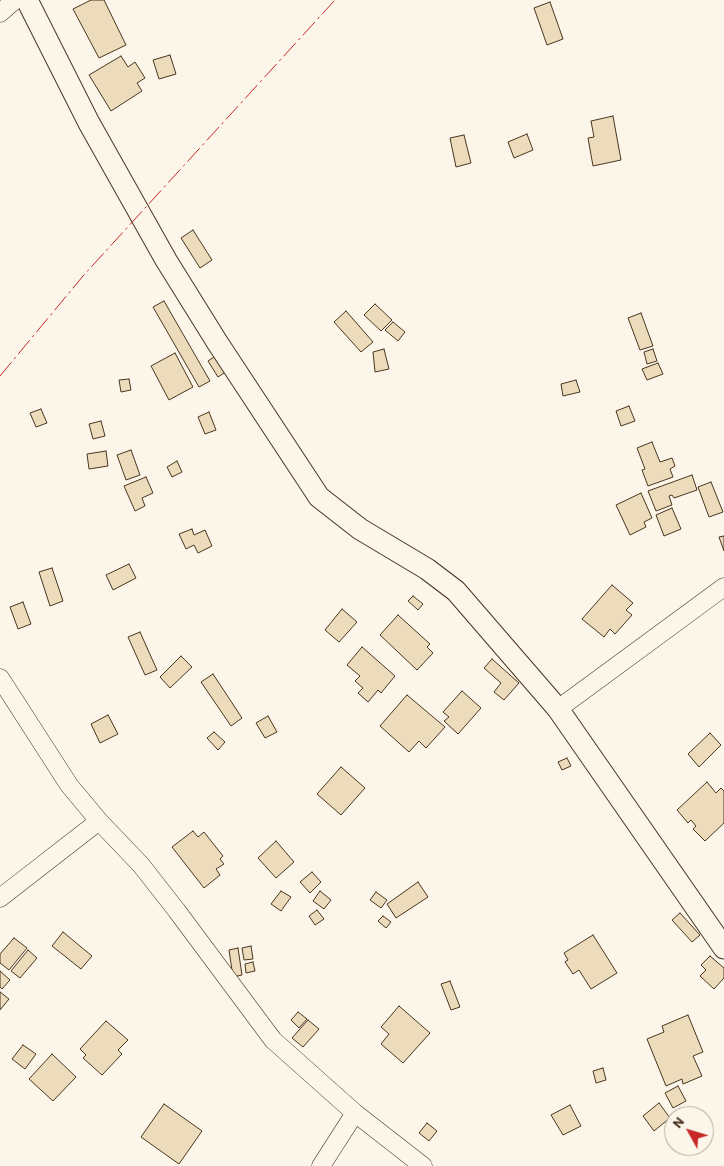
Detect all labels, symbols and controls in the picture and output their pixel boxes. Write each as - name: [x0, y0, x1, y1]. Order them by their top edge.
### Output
- north arrow: [664, 1106, 714, 1156]
- text: N: [668, 1113, 687, 1131]

